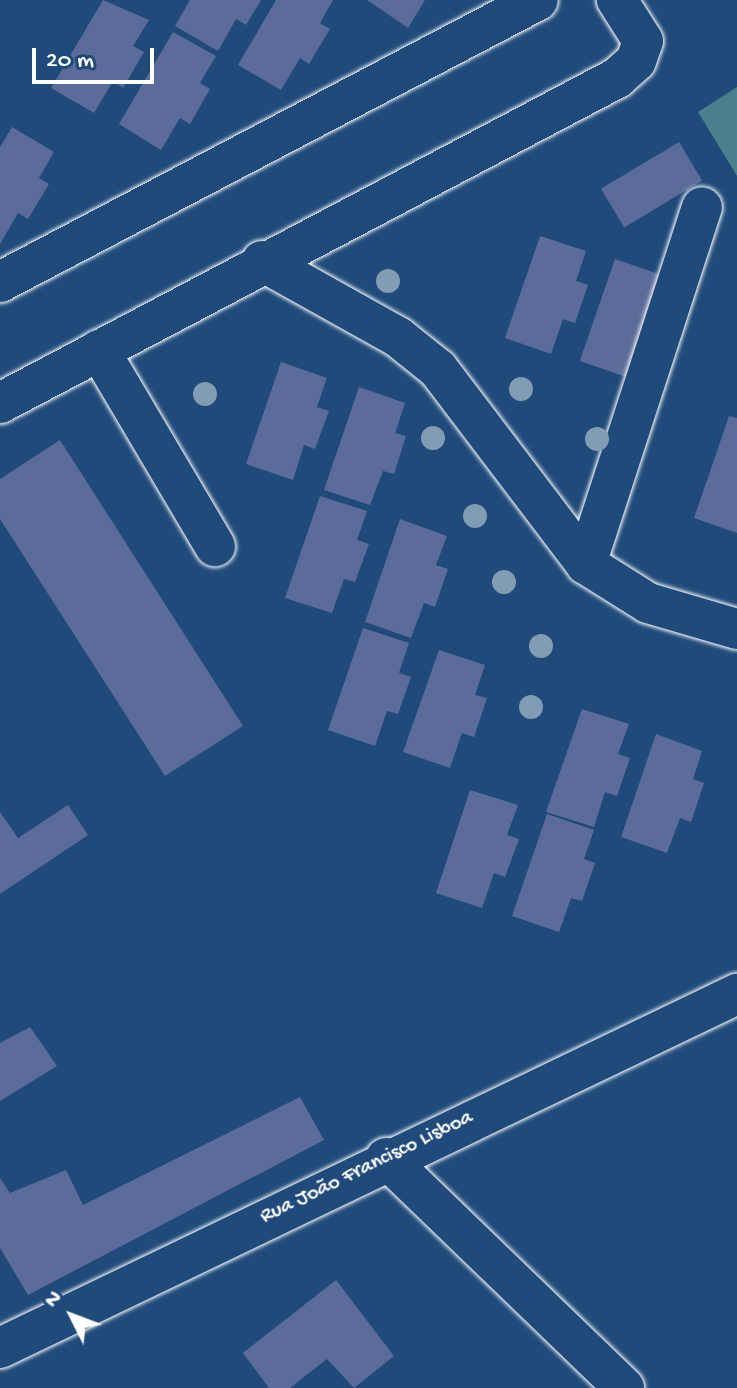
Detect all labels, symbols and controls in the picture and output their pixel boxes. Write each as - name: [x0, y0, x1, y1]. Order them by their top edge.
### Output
- scale bar: [36, 32, 158, 82]
- text: 20 m: [46, 47, 94, 76]
- street label: Rua João Francisco Lisboa: [256, 1105, 478, 1231]
- north arrow: [32, 1276, 112, 1356]
- text: N: [40, 1286, 69, 1314]

